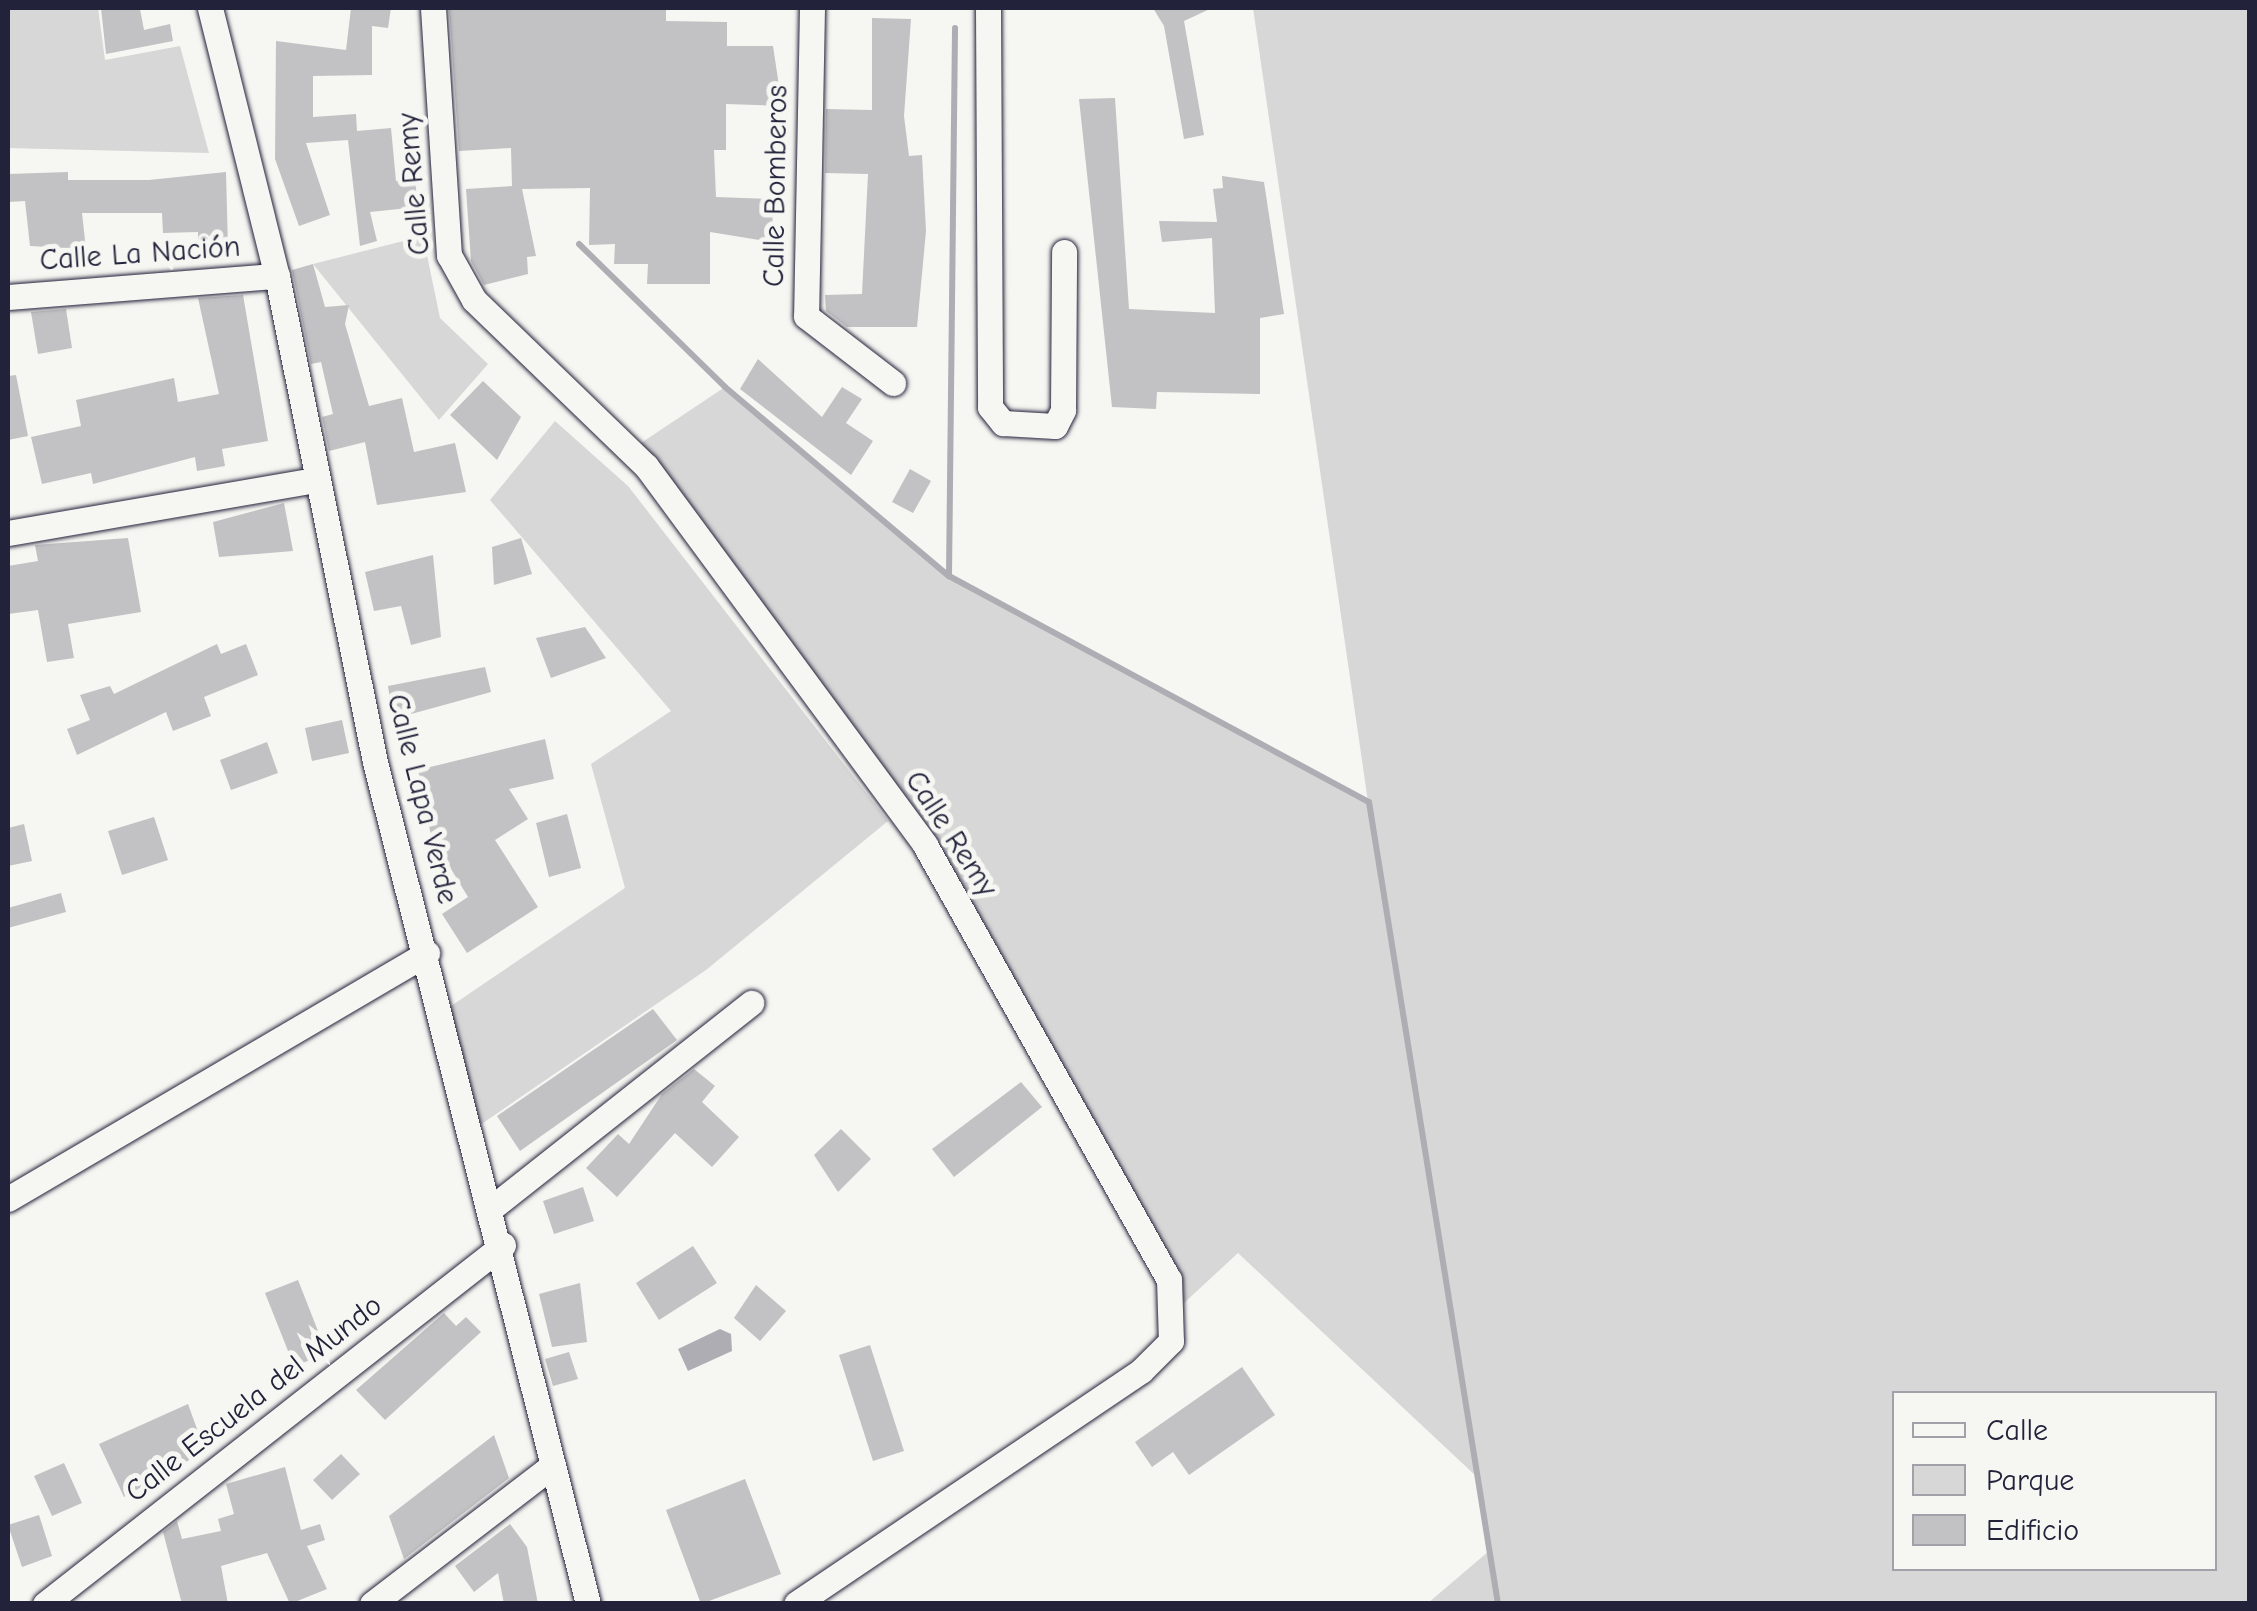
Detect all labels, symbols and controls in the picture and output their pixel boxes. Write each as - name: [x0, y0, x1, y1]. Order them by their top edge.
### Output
- street label: Calle Bomberos: [756, 85, 796, 287]
- street label: Calle Remy: [390, 111, 438, 257]
- street label: Calle La Nación: [38, 229, 242, 279]
- street label: Calle Lapa Verde: [379, 690, 465, 908]
- street label: Calle Remy: [897, 764, 1005, 904]
- street label: Calle Escuela del Mundo: [118, 1288, 390, 1510]
- legend: [1892, 1391, 2217, 1571]
- text: Calle: [1986, 1413, 2048, 1448]
- text: Parque: [1986, 1463, 2074, 1498]
- text: Edificio: [1986, 1513, 2079, 1548]

